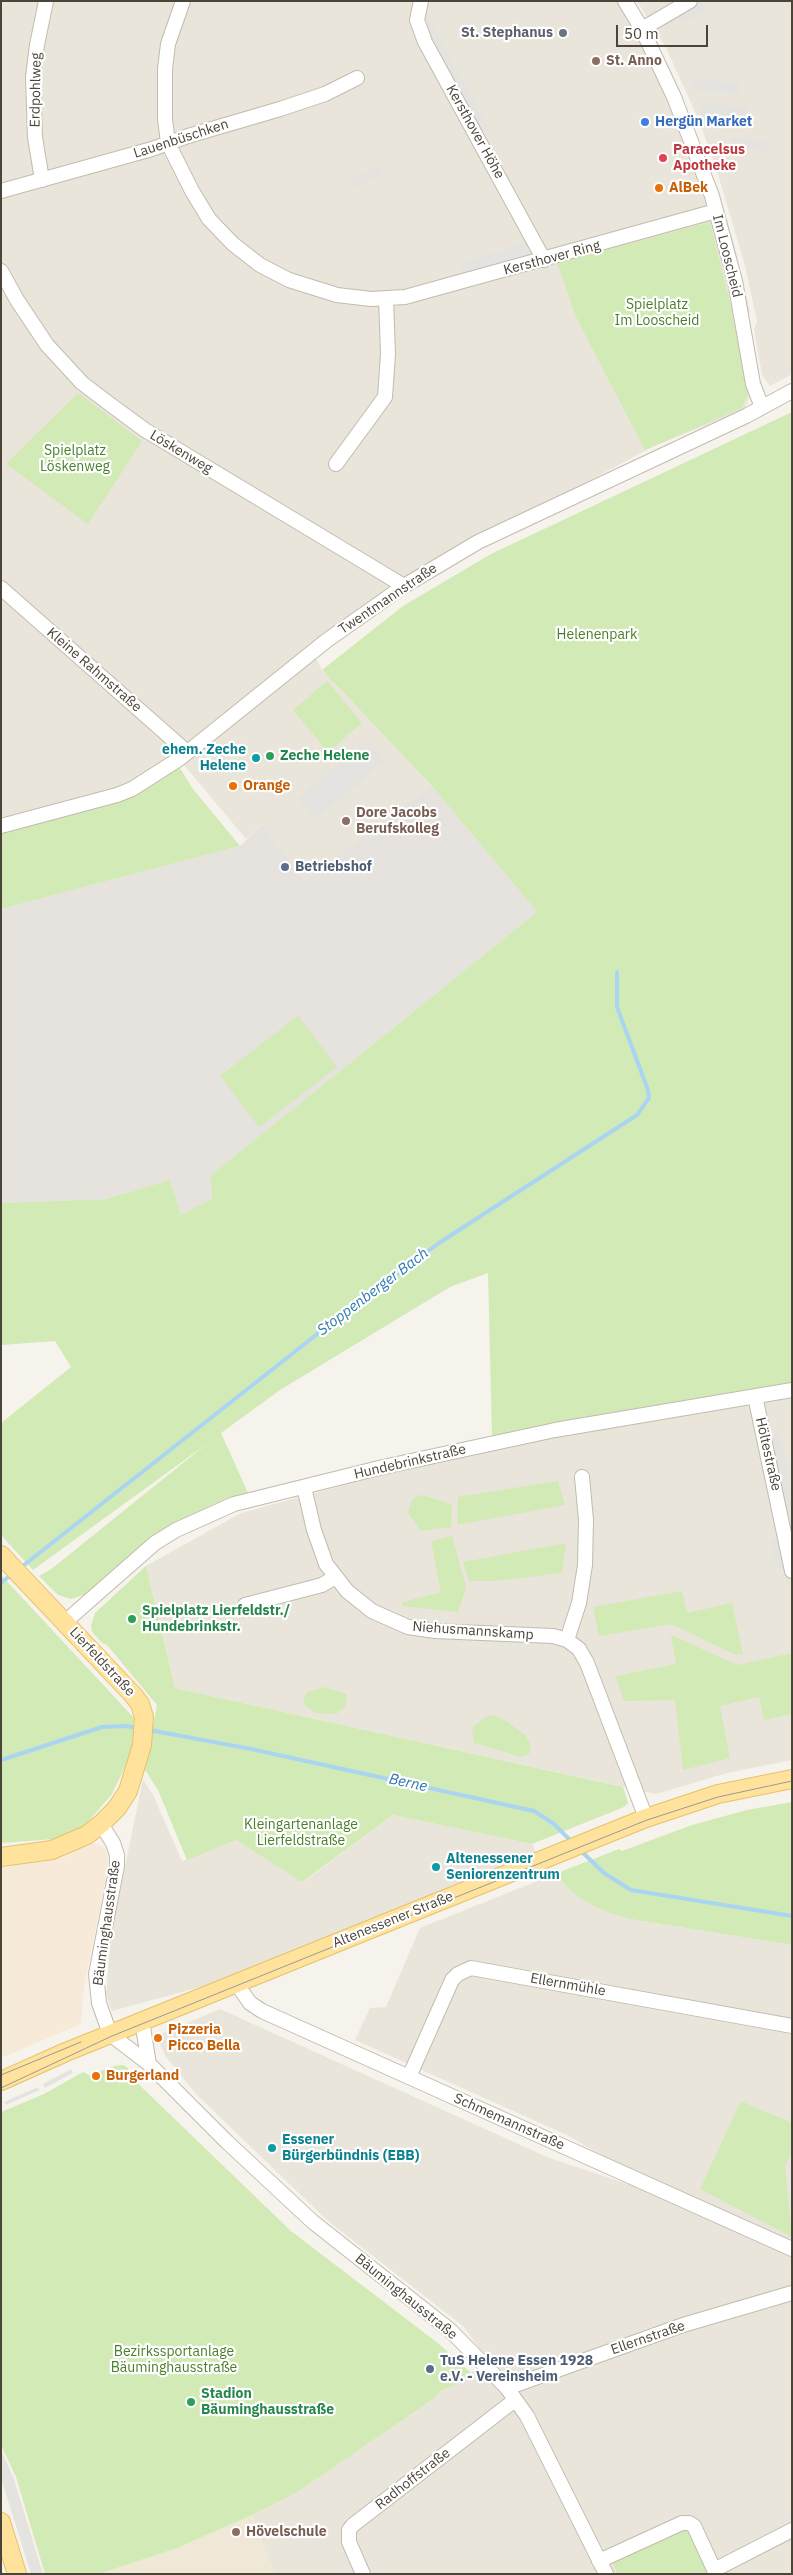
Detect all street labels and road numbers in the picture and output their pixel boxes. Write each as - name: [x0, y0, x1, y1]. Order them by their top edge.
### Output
- street label: Erdpohlweg: [27, 52, 45, 128]
- street label: Kersthover Höhe: [442, 82, 508, 182]
- street label: Lauenbüschken: [131, 116, 231, 162]
- street label: Im Looscheid: [709, 213, 745, 299]
- street label: Kersthover Ring: [502, 237, 602, 279]
- street label: Löskenweg: [147, 427, 215, 477]
- street label: Twentmannstraße: [336, 560, 440, 638]
- street label: Kleine Rahmstraße: [43, 624, 145, 716]
- street label: Höltestraße: [751, 1416, 785, 1492]
- street label: Hundebrinkstraße: [352, 1441, 468, 1483]
- street label: Niehusmannskamp: [412, 1618, 534, 1644]
- street label: Lierfeldstraße: [66, 1624, 138, 1700]
- street label: Bäuminghausstraße: [90, 1859, 124, 1987]
- street label: Altenessener Straße: [330, 1888, 456, 1952]
- street label: Ellernmühle: [529, 1970, 607, 2000]
- street label: Schmemannstraße: [451, 2090, 567, 2154]
- street label: Bäuminghausstraße: [352, 2251, 460, 2343]
- street label: Ellernstraße: [609, 2317, 687, 2359]
- street label: Radhoffstraße: [372, 2445, 454, 2513]

